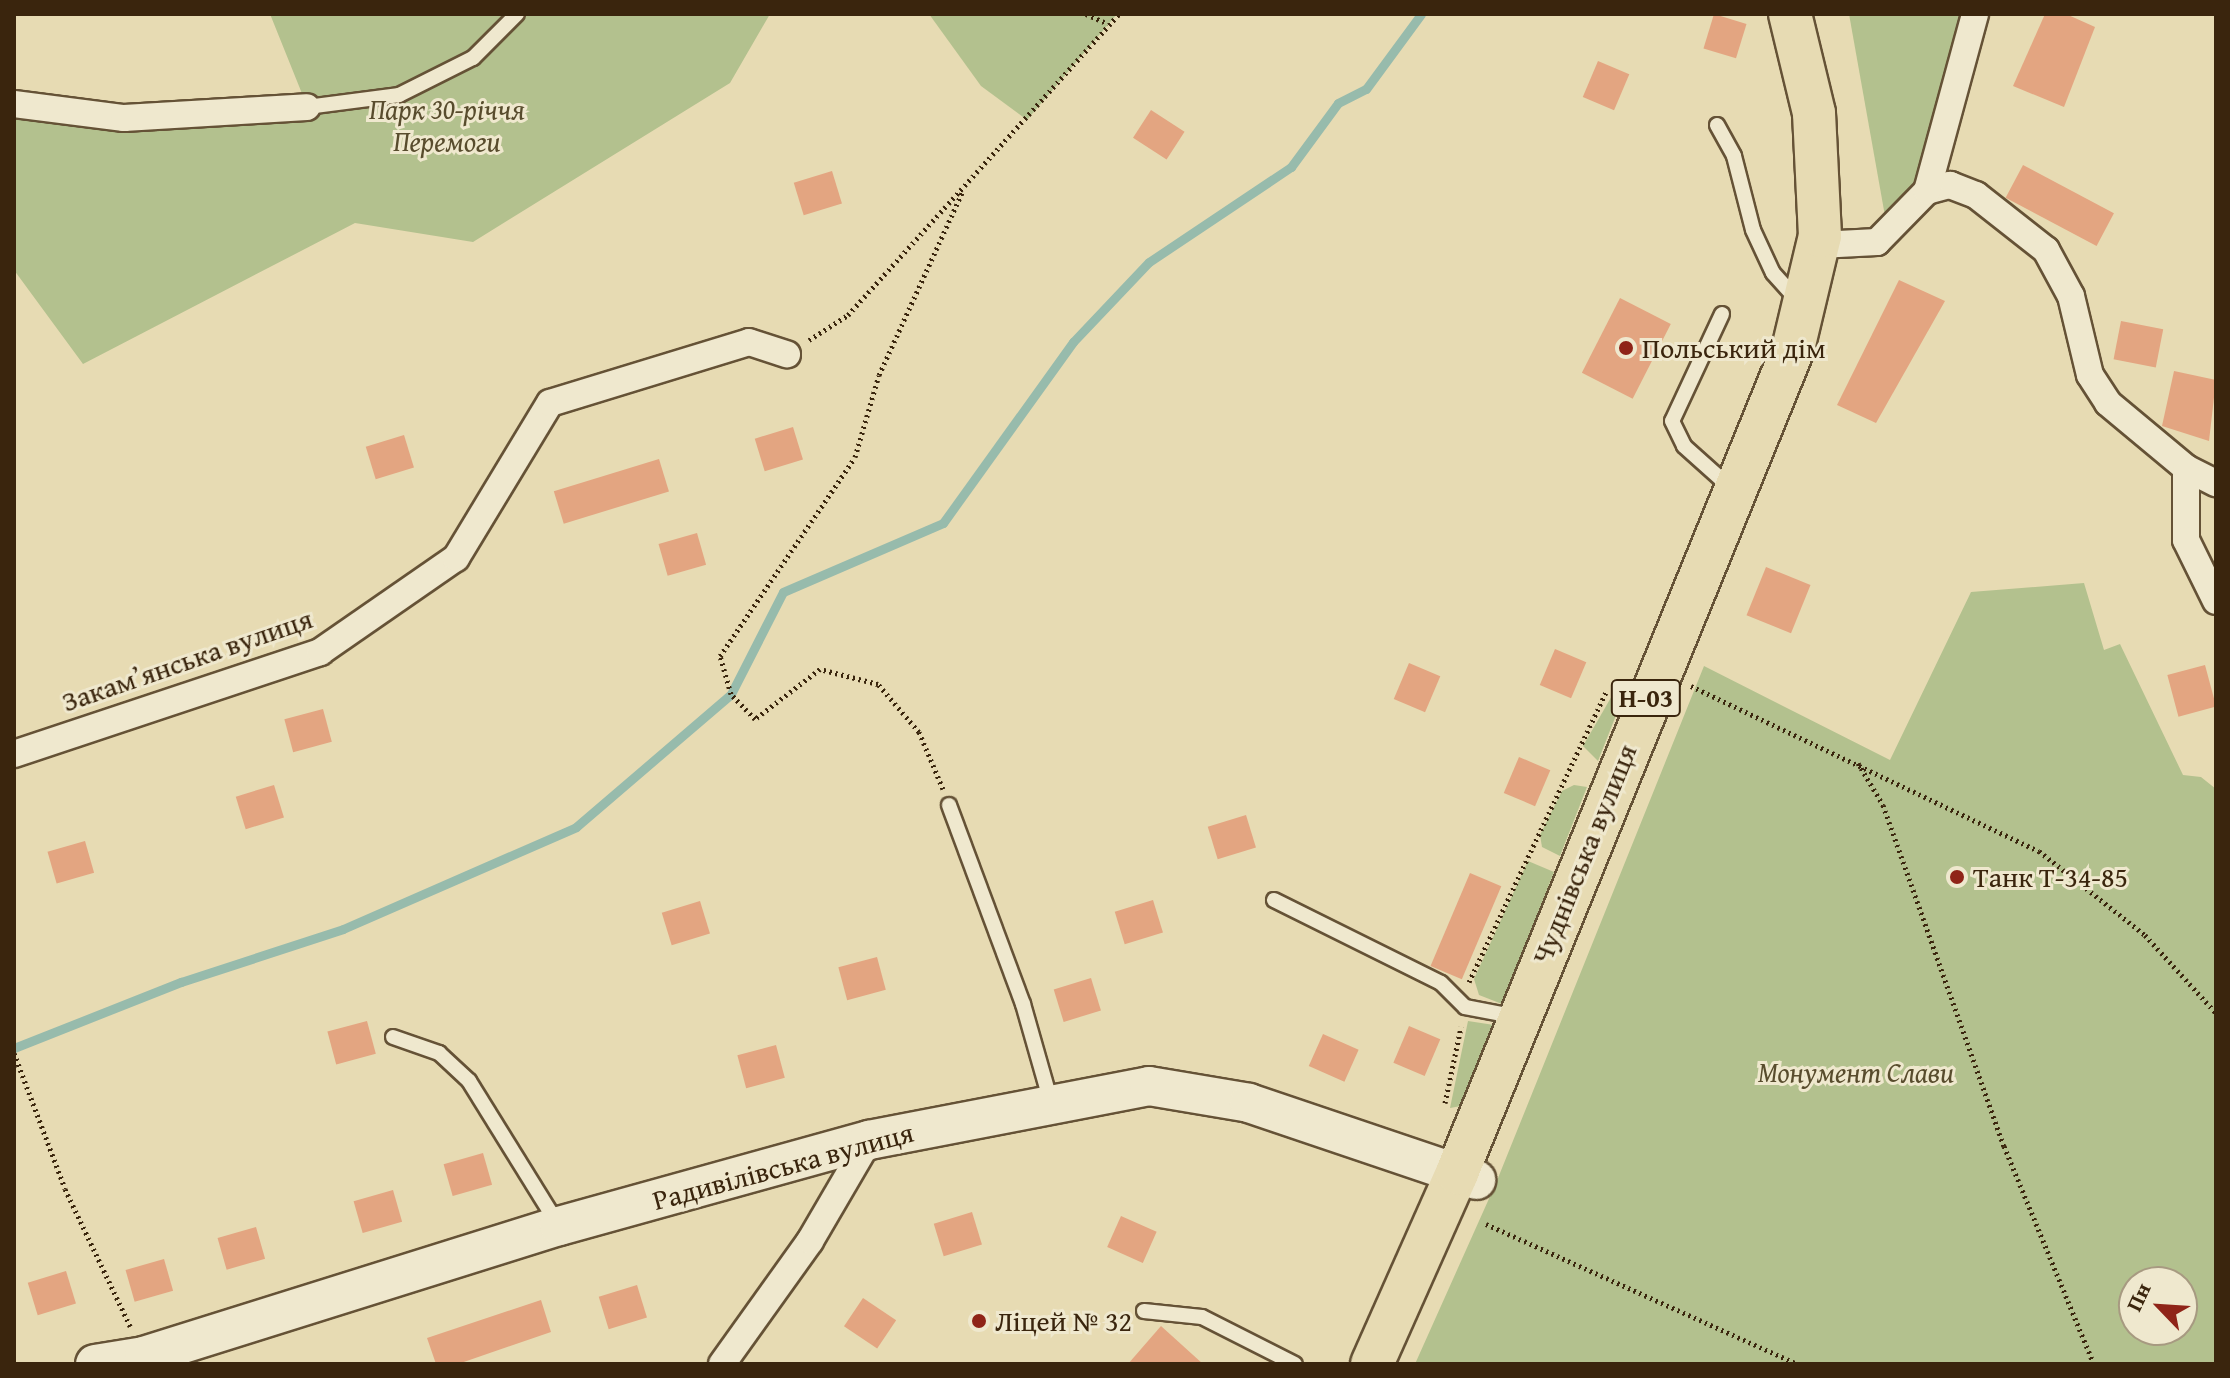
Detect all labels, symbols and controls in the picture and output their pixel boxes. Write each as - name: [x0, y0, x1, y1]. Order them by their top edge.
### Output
- park label: Парк 30-річчя Перемоги: [369, 92, 525, 158]
- place label: Польський дім: [1642, 331, 1826, 365]
- marker: Польський дім: [1617, 339, 1635, 357]
- street label: Закамʼянська вулиця: [57, 601, 317, 719]
- road number: Н-03: [1610, 676, 1682, 720]
- street label: Чуднівська вулиця: [1525, 739, 1643, 969]
- place label: Танк Т-34-85: [1973, 860, 2128, 894]
- marker: Танк Т-34-85: [1948, 868, 1966, 886]
- park label: Монумент Слави: [1758, 1055, 1954, 1089]
- street label: Радивілівська вулиця: [649, 1115, 917, 1217]
- north arrow: [2118, 1266, 2198, 1346]
- text: Пн: [2118, 1277, 2159, 1316]
- place label: Ліцей № 32: [995, 1304, 1132, 1338]
- marker: Ліцей № 32: [970, 1312, 988, 1330]

